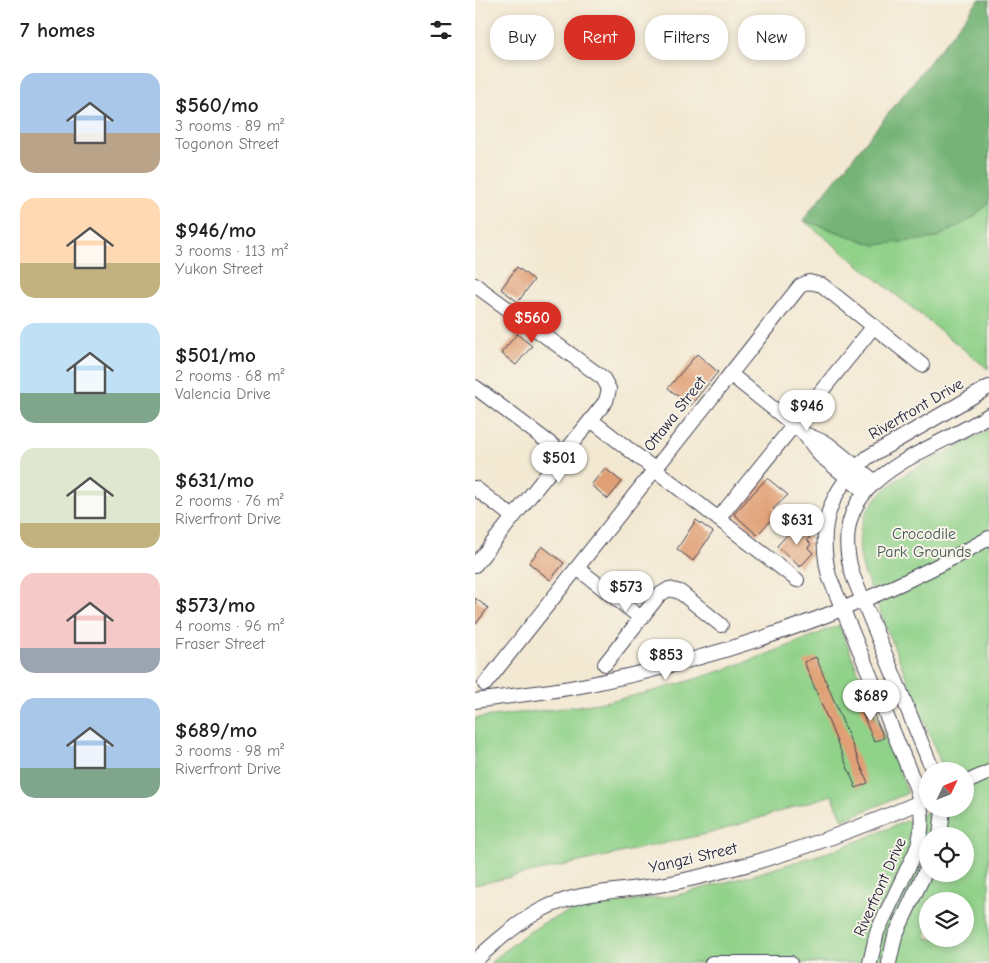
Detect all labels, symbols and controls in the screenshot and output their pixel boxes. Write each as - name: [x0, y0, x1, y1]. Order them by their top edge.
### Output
- chip: Buy: [490, 15, 554, 60]
- chip: Rent: [564, 15, 635, 60]
- chip: Filters: [645, 15, 728, 60]
- chip: New: [738, 15, 805, 60]
- icon: filters: [427, 16, 455, 44]
- text: 7 homes: [20, 18, 95, 42]
- icon: home: [60, 93, 120, 153]
- text: $560/mo: [175, 93, 259, 117]
- text: 3 rooms · 89 m²: [175, 117, 284, 135]
- text: Togonon Street: [175, 135, 279, 153]
- icon: home: [60, 218, 120, 278]
- text: $946/mo: [175, 218, 256, 242]
- text: 3 rooms · 113 m²: [175, 242, 288, 260]
- text: Yukon Street: [175, 260, 263, 278]
- pin: $560: [502, 302, 562, 344]
- text: $560: [514, 309, 550, 327]
- icon: home: [60, 343, 120, 403]
- text: $501/mo: [175, 343, 256, 367]
- text: 2 rooms · 68 m²: [175, 367, 285, 385]
- street label: Ottawa Street: [640, 373, 710, 455]
- street label: Riverfront Drive: [866, 375, 966, 443]
- text: Valencia Drive: [175, 385, 271, 403]
- pin: $946: [777, 390, 837, 432]
- text: $946: [790, 397, 824, 415]
- pin: $501: [529, 442, 589, 484]
- text: $501: [542, 449, 576, 467]
- icon: home: [60, 468, 120, 528]
- text: $631/mo: [175, 468, 254, 492]
- text: 2 rooms · 76 m²: [175, 492, 284, 510]
- pin: $631: [767, 504, 827, 546]
- text: Riverfront Drive: [175, 510, 281, 528]
- text: $631: [781, 511, 813, 529]
- park label: Crocodile Park Grounds: [877, 525, 971, 561]
- pin: $573: [596, 570, 656, 613]
- text: $573: [609, 578, 643, 596]
- icon: home: [60, 593, 120, 653]
- text: $573/mo: [175, 593, 255, 617]
- text: 4 rooms · 96 m²: [175, 617, 284, 635]
- text: Fraser Street: [175, 635, 265, 653]
- pin: $853: [636, 638, 696, 681]
- text: $853: [649, 646, 683, 664]
- pin: $689: [841, 680, 901, 722]
- text: $689: [854, 687, 888, 705]
- icon: home: [60, 718, 120, 778]
- text: $689/mo: [175, 718, 257, 742]
- text: 3 rooms · 98 m²: [175, 742, 284, 760]
- text: Riverfront Drive: [175, 760, 281, 778]
- north arrow: [919, 762, 974, 818]
- map controls: [919, 762, 974, 947]
- button: locate: [919, 827, 974, 882]
- street label: Riverfront Drive: [850, 835, 910, 939]
- street label: Yangzi Street: [647, 839, 739, 877]
- button: layers: [919, 892, 974, 947]

